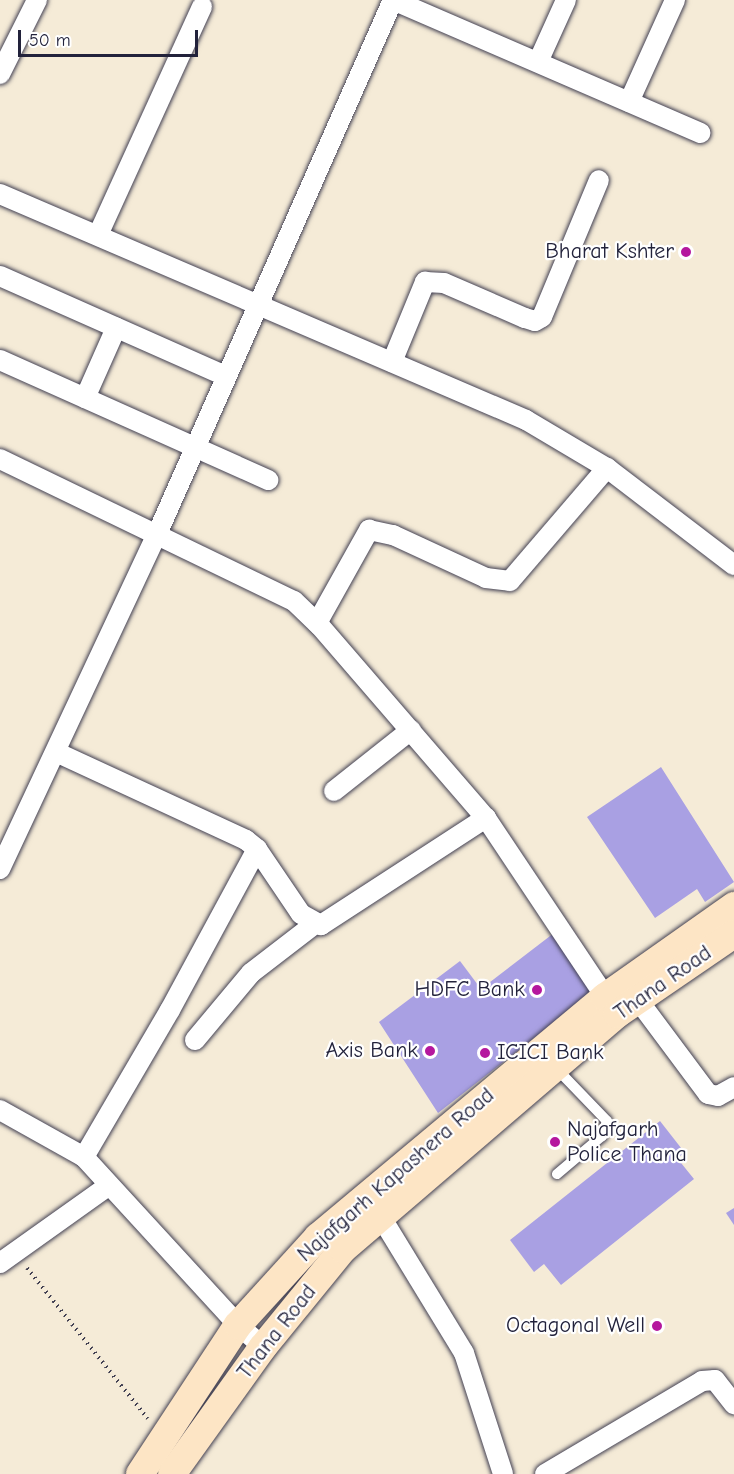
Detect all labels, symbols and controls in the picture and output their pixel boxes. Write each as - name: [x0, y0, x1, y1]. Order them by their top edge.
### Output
- scale bar: [21, 18, 201, 56]
- text: 50 m: [29, 30, 71, 51]
- place label: Bharat Kshter: [545, 239, 674, 265]
- marker: Bharat Kshter: [679, 245, 693, 259]
- street label: Thana Road: [609, 940, 717, 1026]
- place label: HDFC Bank: [414, 977, 525, 1003]
- marker: HDFC Bank: [530, 983, 544, 997]
- place label: Axis Bank: [326, 1038, 418, 1064]
- place label: ICICI Bank: [497, 1040, 604, 1066]
- marker: Axis Bank: [423, 1044, 437, 1058]
- marker: ICICI Bank: [478, 1046, 492, 1060]
- street label: Najafgarh Kapashera Road: [292, 1082, 500, 1268]
- place label: Najafgarh Police Thana: [567, 1116, 687, 1168]
- marker: Najafgarh Police Thana: [548, 1135, 562, 1149]
- street label: Thana Road: [232, 1279, 322, 1385]
- place label: Octagonal Well: [506, 1313, 645, 1339]
- marker: Octagonal Well: [650, 1319, 664, 1333]

